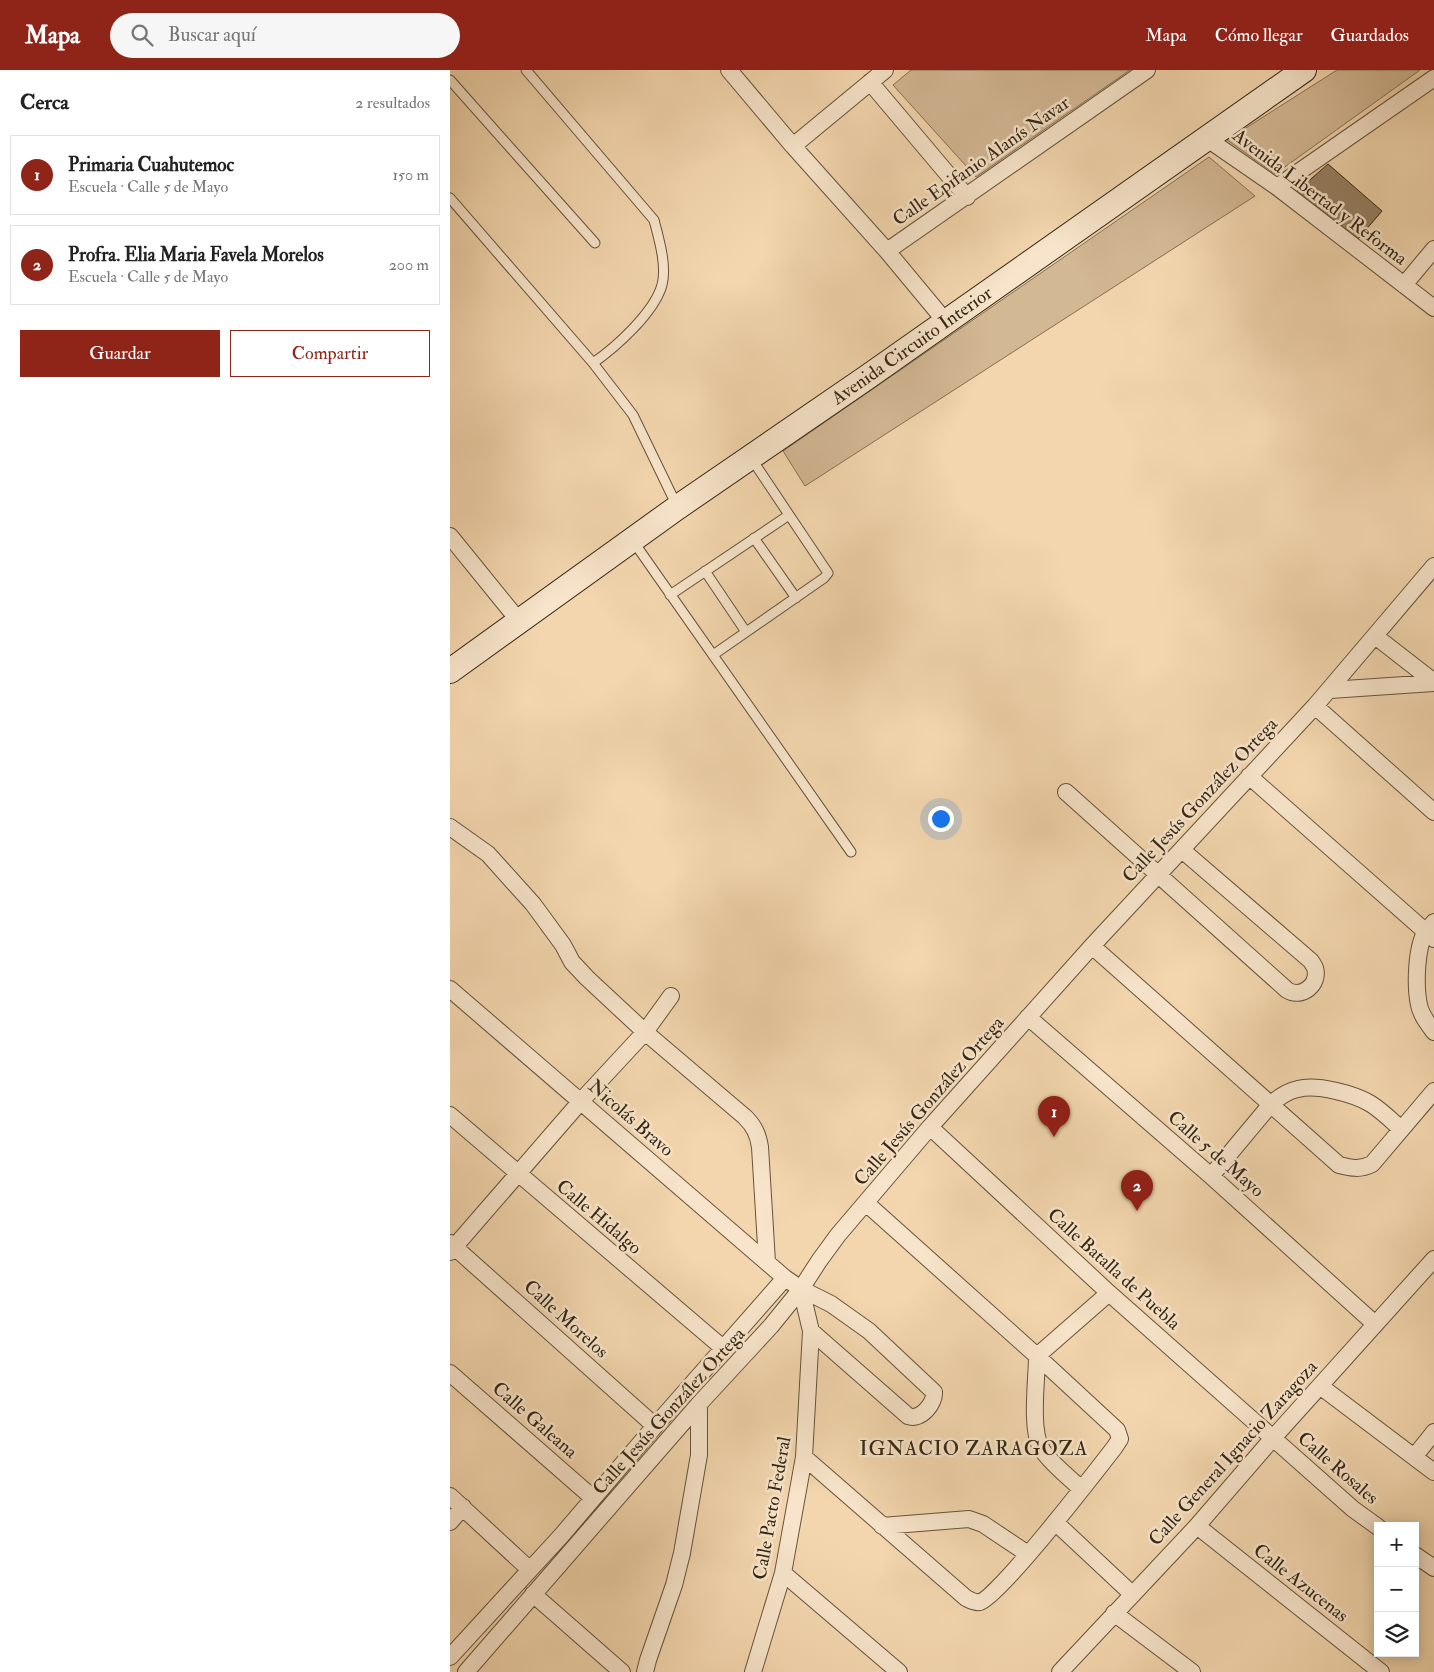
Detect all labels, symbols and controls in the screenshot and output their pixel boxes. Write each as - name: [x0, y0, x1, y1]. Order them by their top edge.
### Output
- search box: [110, 13, 460, 58]
- text: Mapa: [25, 20, 80, 51]
- icon: search: [128, 21, 156, 49]
- text: Buscar aquí: [168, 23, 256, 47]
- text: Mapa: [1146, 24, 1187, 47]
- text: Cómo llegar: [1215, 24, 1303, 47]
- text: Guardados: [1331, 24, 1409, 47]
- text: Cerca: [20, 89, 69, 116]
- street label: Calle Epifanio Alanís Navar: [888, 91, 1075, 232]
- text: 2 resultados: [355, 93, 430, 113]
- street label: Avenida Libertad y Reforma: [1227, 123, 1412, 271]
- text: Primaria Cuahutemoc: [68, 153, 234, 177]
- text: 1: [34, 165, 40, 185]
- text: 150 m: [392, 165, 429, 185]
- text: Escuela · Calle 5 de Mayo: [68, 177, 228, 197]
- text: Profra. Elia Maria Favela Morelos: [68, 243, 324, 267]
- text: 2: [33, 255, 41, 275]
- text: 200 m: [389, 255, 429, 275]
- text: Escuela · Calle 5 de Mayo: [68, 267, 228, 287]
- street label: Avenida Circuito Interior: [826, 281, 997, 411]
- button: Guardar: [20, 330, 220, 377]
- button: Compartir: [230, 330, 430, 377]
- street label: Calle Jesús González Ortega: [1117, 712, 1283, 888]
- your location: [928, 806, 954, 832]
- street label: Calle Jesús González Ortega: [849, 1011, 1009, 1191]
- street label: Nicolás Bravo: [583, 1074, 679, 1162]
- pin: 1: [1038, 1096, 1070, 1137]
- street label: Calle 5 de Mayo: [1163, 1106, 1269, 1202]
- pin: 2: [1121, 1170, 1153, 1211]
- street label: Calle Hidalgo: [551, 1174, 647, 1260]
- street label: Calle Batalla de Puebla: [1042, 1203, 1186, 1335]
- street label: Calle Morelos: [519, 1275, 613, 1363]
- street label: Calle Jesús González Ortega: [587, 1322, 751, 1500]
- street label: Calle General Ignacio Zaragoza: [1143, 1355, 1323, 1551]
- street label: Calle Galeana: [487, 1376, 583, 1464]
- street label: Calle Rosales: [1293, 1426, 1383, 1510]
- street label: Calle Pacto Federal: [748, 1434, 796, 1582]
- district label: IGNACIO ZARAGOZA: [859, 1436, 1089, 1461]
- map controls: [1374, 1522, 1419, 1657]
- button: +: [1374, 1522, 1419, 1567]
- street label: Calle Azucenas: [1249, 1538, 1353, 1628]
- button: −: [1374, 1567, 1419, 1612]
- button: layers: [1374, 1612, 1419, 1657]

